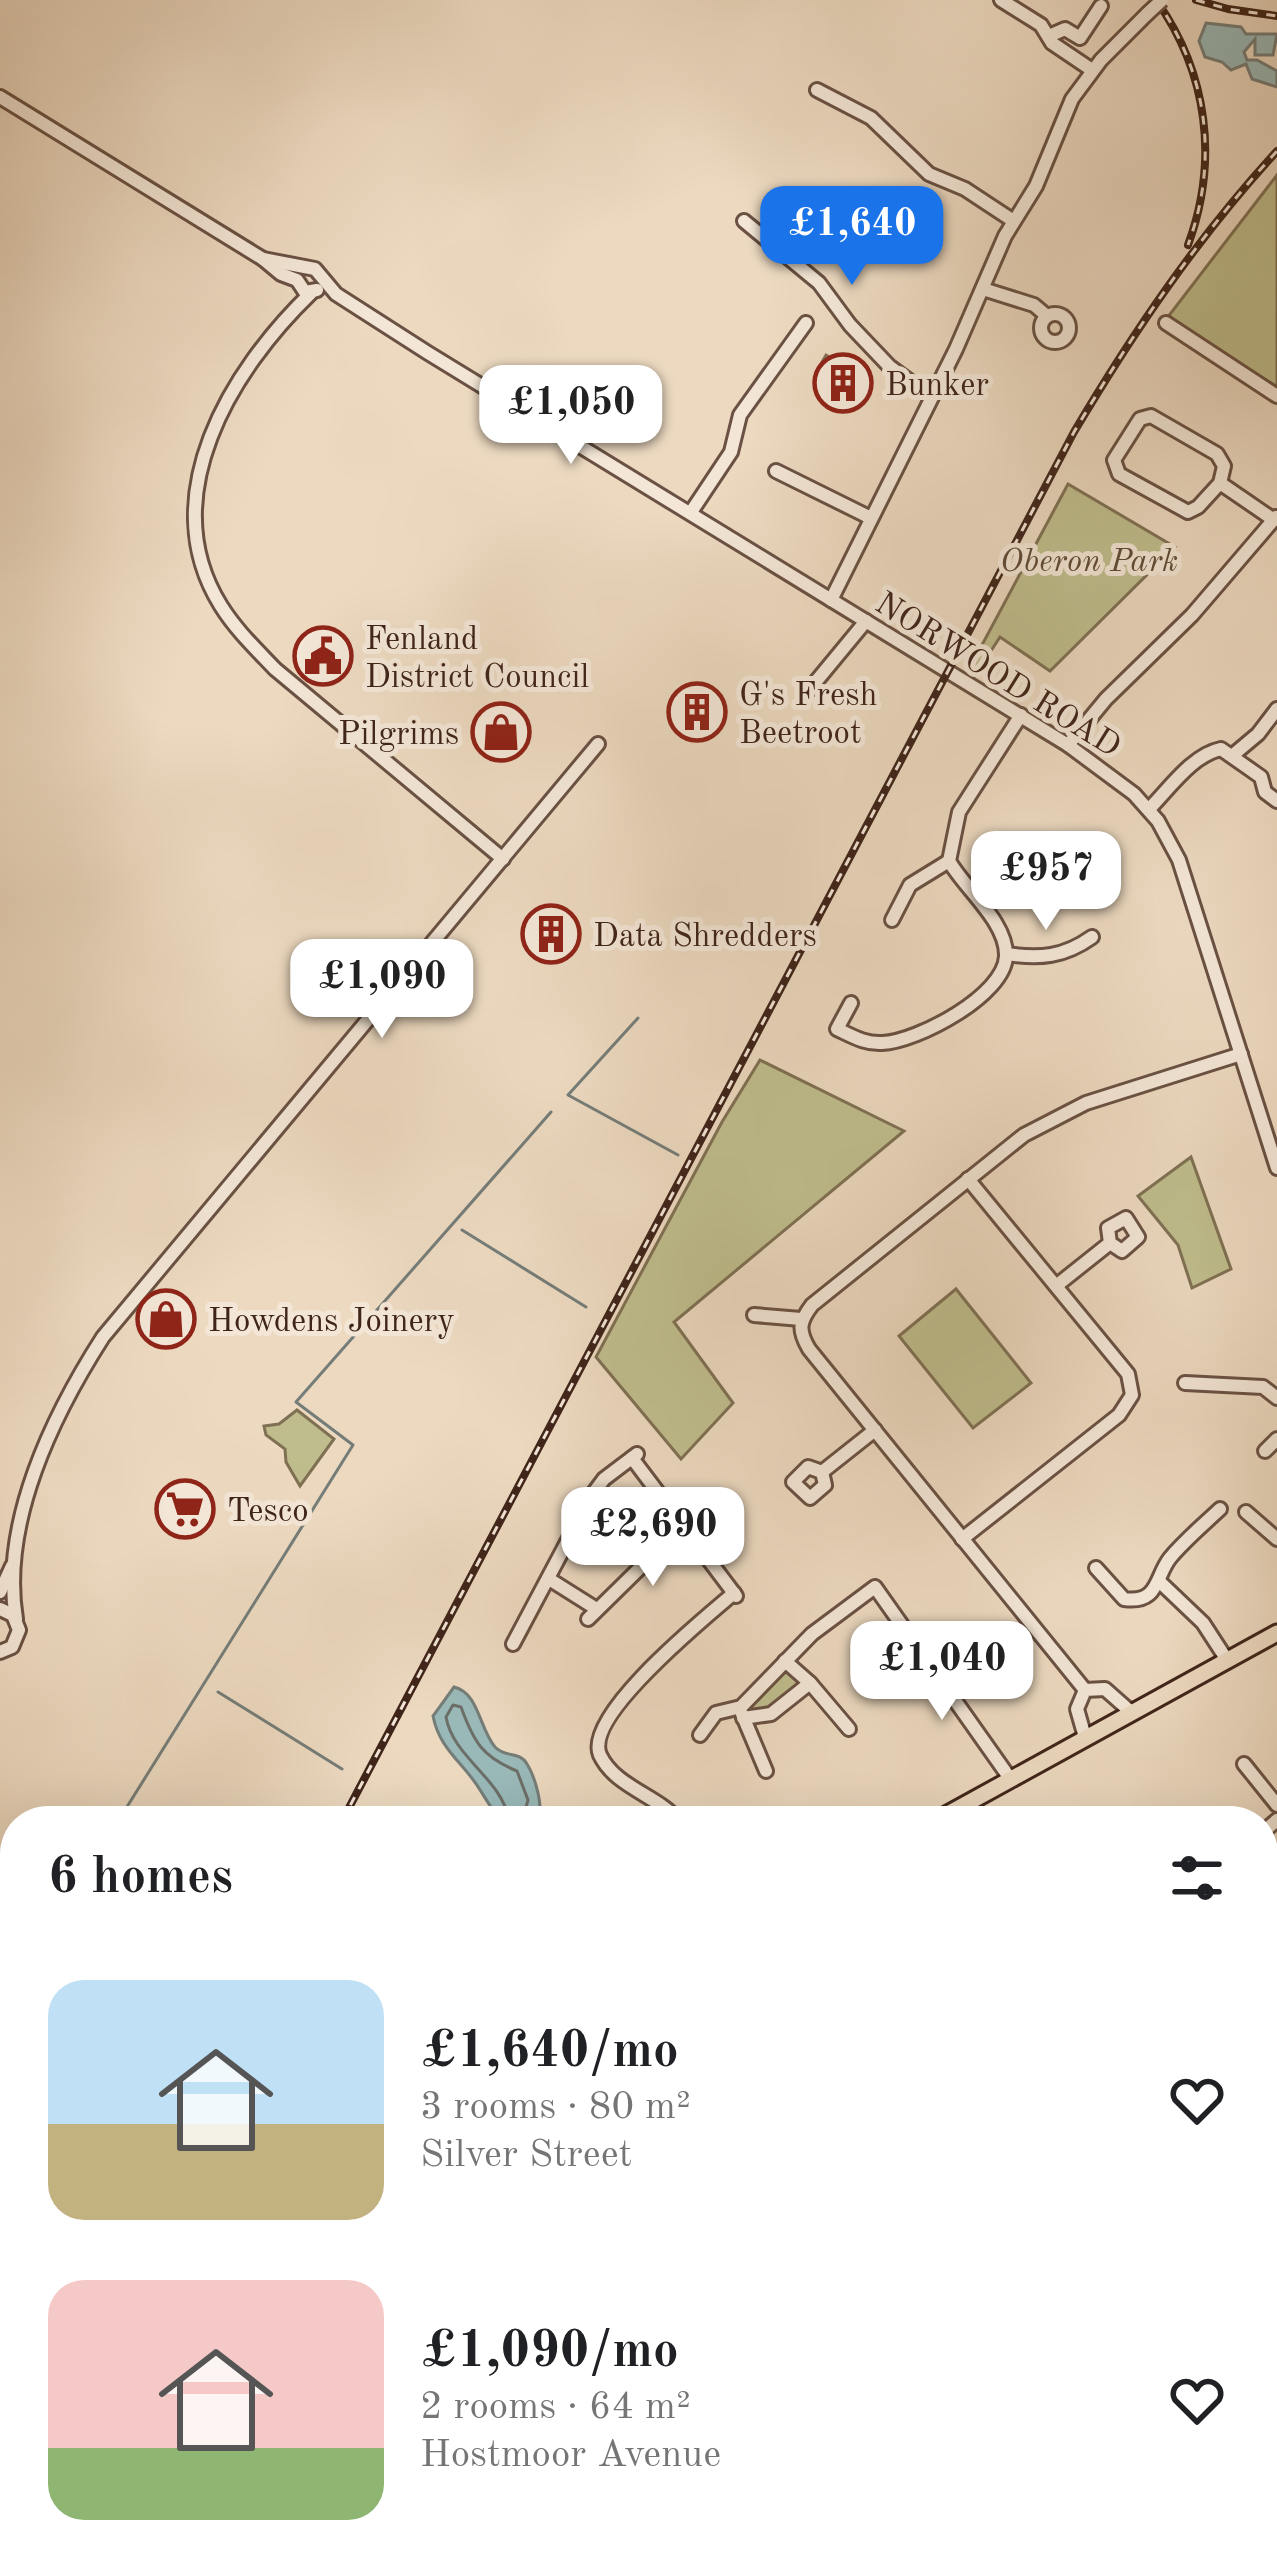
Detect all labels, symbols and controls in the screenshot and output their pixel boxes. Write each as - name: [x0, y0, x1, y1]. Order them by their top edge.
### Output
- pin: £1,640: [754, 186, 950, 288]
- text: £1,640: [787, 205, 917, 244]
- building icon: Bunker: [812, 352, 874, 414]
- pin: £1,050: [473, 365, 669, 467]
- place label: Bunker: [885, 370, 989, 403]
- text: £1,050: [506, 384, 636, 423]
- park label: Oberon Park: [1000, 546, 1178, 579]
- street label: NORWOOD ROAD: [869, 587, 1126, 765]
- place label: Fenland District Council: [365, 624, 589, 695]
- public building icon: Fenland District Council: [292, 625, 354, 687]
- place label: G's Fresh Beetroot: [739, 680, 878, 751]
- building icon: G's Fresh Beetroot: [666, 681, 728, 743]
- shop icon: Pilgrims: [470, 701, 532, 763]
- place label: Pilgrims: [338, 719, 459, 752]
- pin: £957: [975, 831, 1117, 933]
- text: £957: [998, 850, 1094, 889]
- building icon: Data Shredders: [520, 903, 582, 965]
- place label: Data Shredders: [593, 921, 817, 954]
- pin: £1,090: [284, 939, 480, 1041]
- text: £1,090: [317, 958, 447, 997]
- shop icon: Howdens Joinery: [135, 1288, 197, 1350]
- place label: Howdens Joinery: [208, 1306, 455, 1339]
- supermarket icon: Tesco: [154, 1478, 216, 1540]
- pin: £2,690: [555, 1487, 751, 1589]
- place label: Tesco: [227, 1496, 309, 1529]
- text: £2,690: [588, 1506, 718, 1545]
- pin: £1,040: [844, 1621, 1040, 1723]
- text: £1,040: [877, 1640, 1007, 1679]
- icon: filters: [1164, 1845, 1230, 1911]
- text: 6 homes: [48, 1853, 233, 1904]
- text: £1,640/mo: [420, 2027, 679, 2078]
- icon: home: [144, 2028, 288, 2172]
- icon: heart: [1164, 2067, 1230, 2133]
- text: 3 rooms · 80 m²: [420, 2088, 691, 2127]
- text: Silver Street: [420, 2136, 632, 2175]
- text: £1,090/mo: [420, 2327, 679, 2378]
- icon: home: [144, 2328, 288, 2472]
- icon: heart: [1164, 2367, 1230, 2433]
- text: 2 rooms · 64 m²: [420, 2388, 691, 2427]
- text: Hostmoor Avenue: [420, 2436, 721, 2475]

